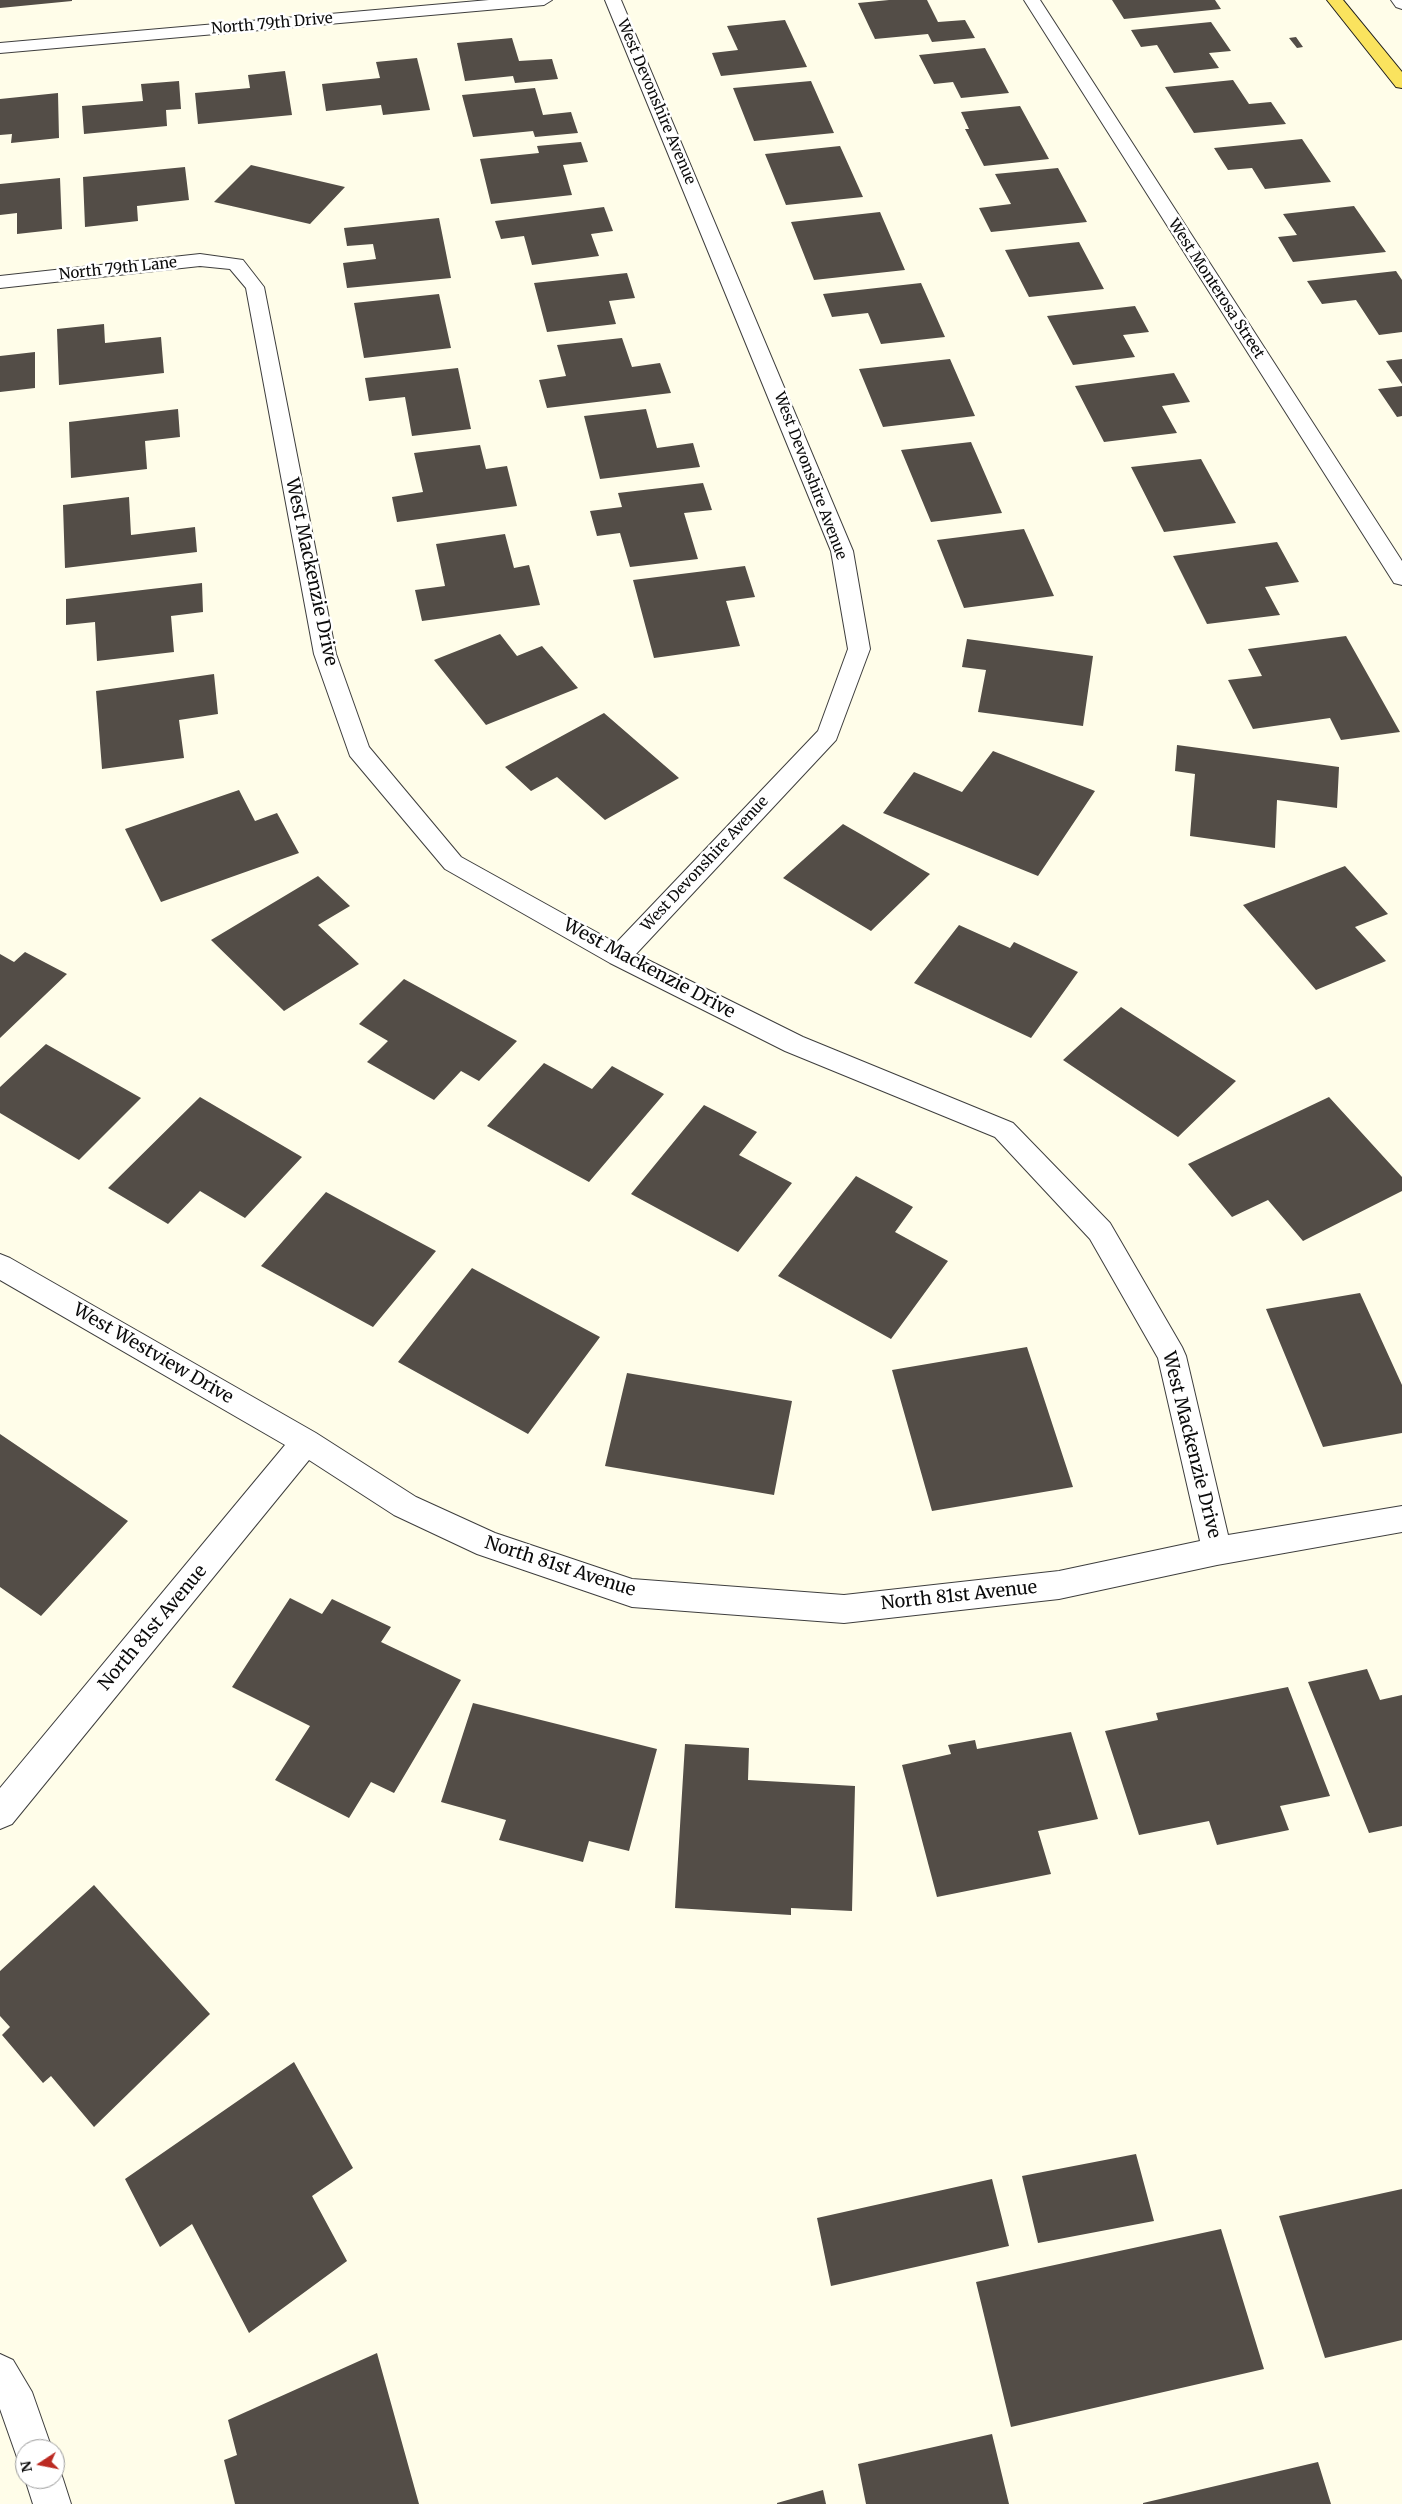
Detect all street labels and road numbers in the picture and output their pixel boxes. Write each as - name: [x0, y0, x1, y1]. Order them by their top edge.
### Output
- street label: North 79th Drive: [211, 10, 333, 38]
- street label: West Devonshire Avenue: [613, 17, 699, 187]
- street label: West Monterosa Street: [1164, 216, 1268, 362]
- street label: North 79th Lane: [58, 254, 178, 284]
- street label: West Devonshire Avenue: [770, 390, 850, 562]
- street label: West Mackenzie Drive: [281, 476, 341, 668]
- street label: West Devonshire Avenue: [638, 793, 772, 935]
- street label: West Mackenzie Drive: [559, 915, 739, 1023]
- street label: West Westview Drive: [69, 1299, 237, 1409]
- street label: West Mackenzie Drive: [1157, 1350, 1225, 1540]
- street label: North 81st Avenue: [482, 1532, 638, 1602]
- street label: North 81st Avenue: [94, 1561, 212, 1695]
- street label: North 81st Avenue: [880, 1577, 1038, 1615]

